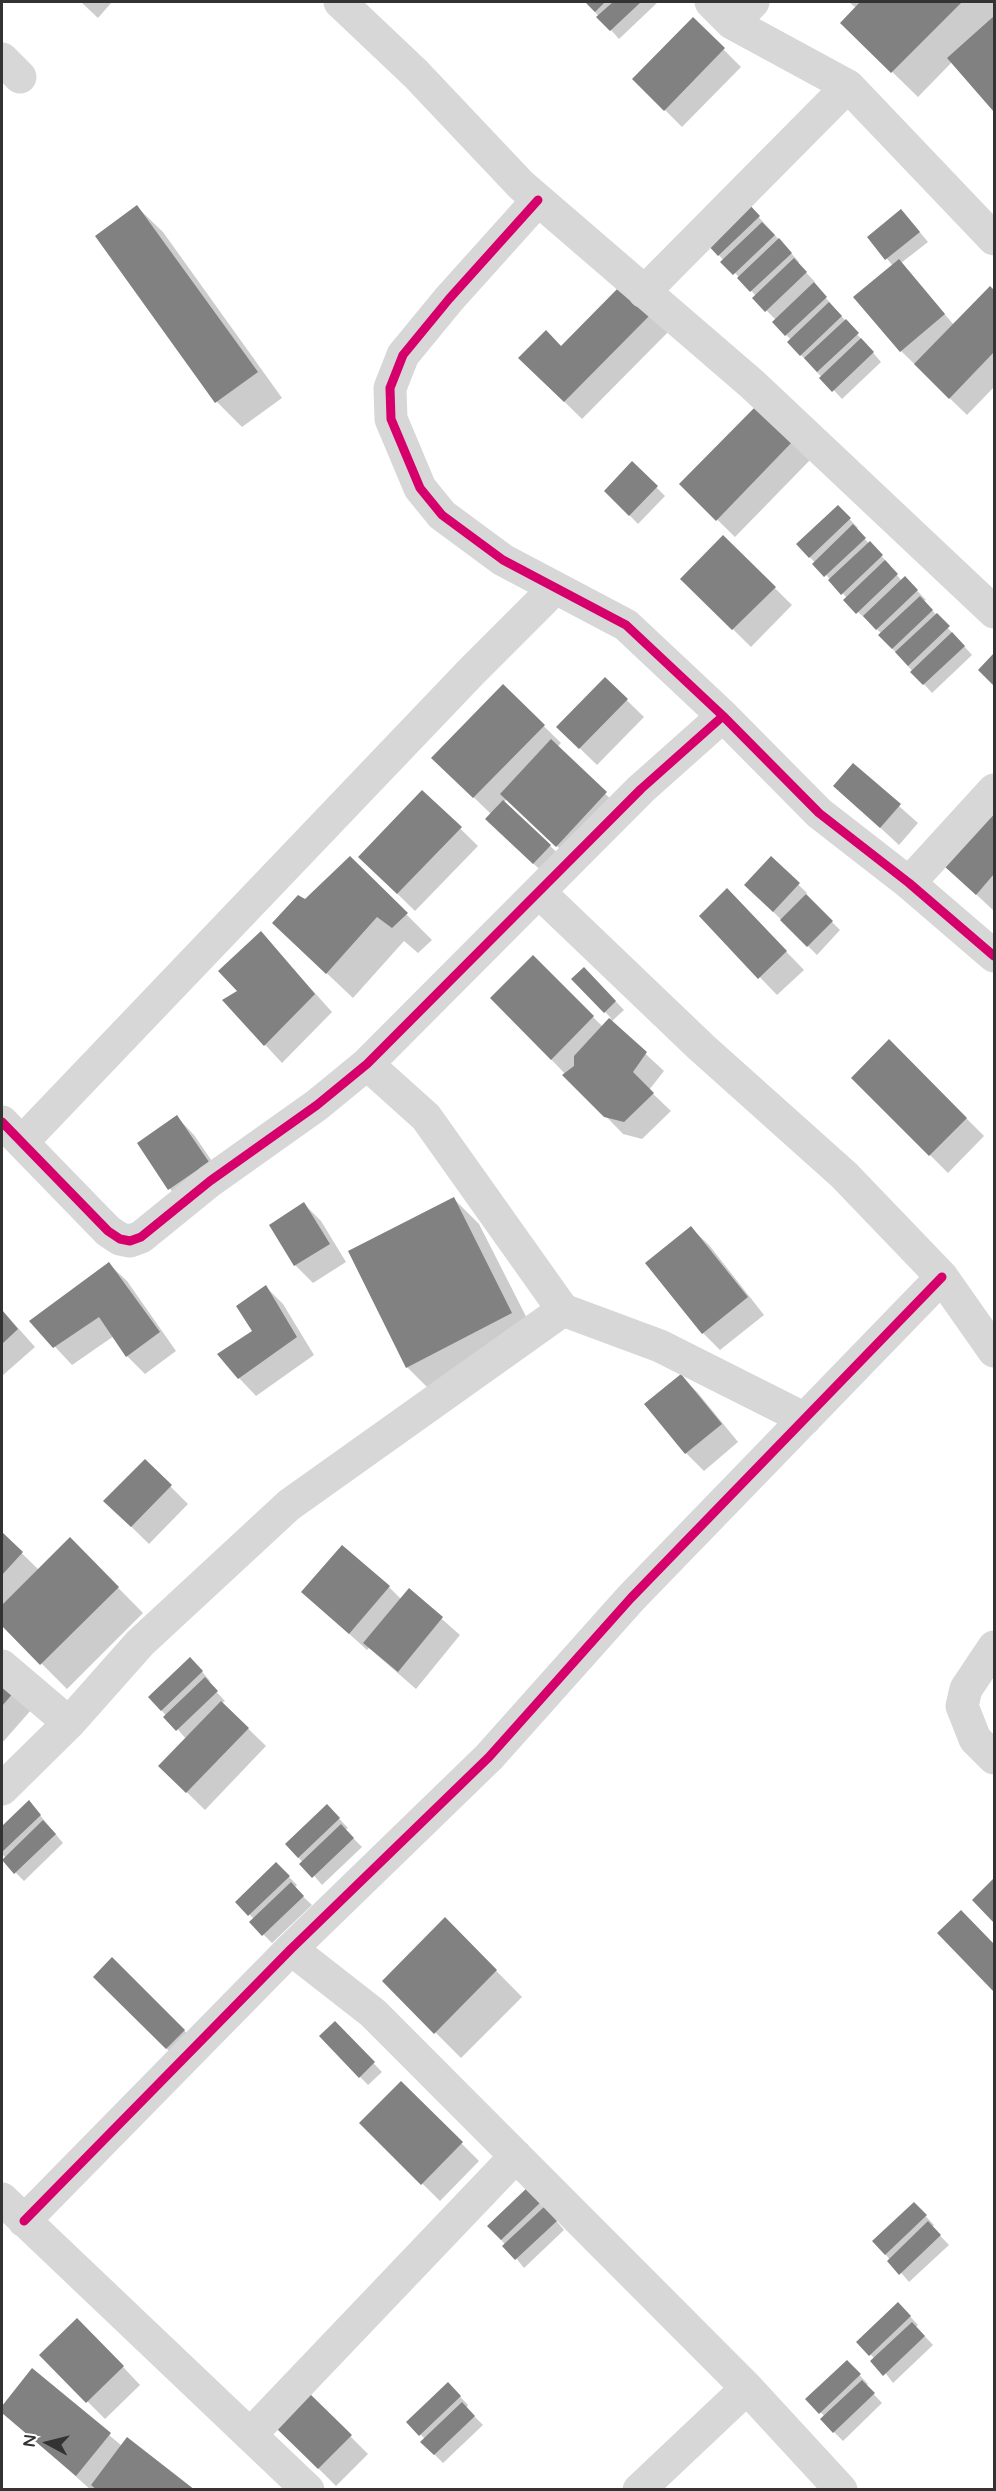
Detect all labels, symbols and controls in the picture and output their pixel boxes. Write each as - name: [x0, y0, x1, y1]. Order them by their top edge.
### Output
- north arrow: [18, 2413, 78, 2473]
- text: N: [19, 2433, 41, 2448]

